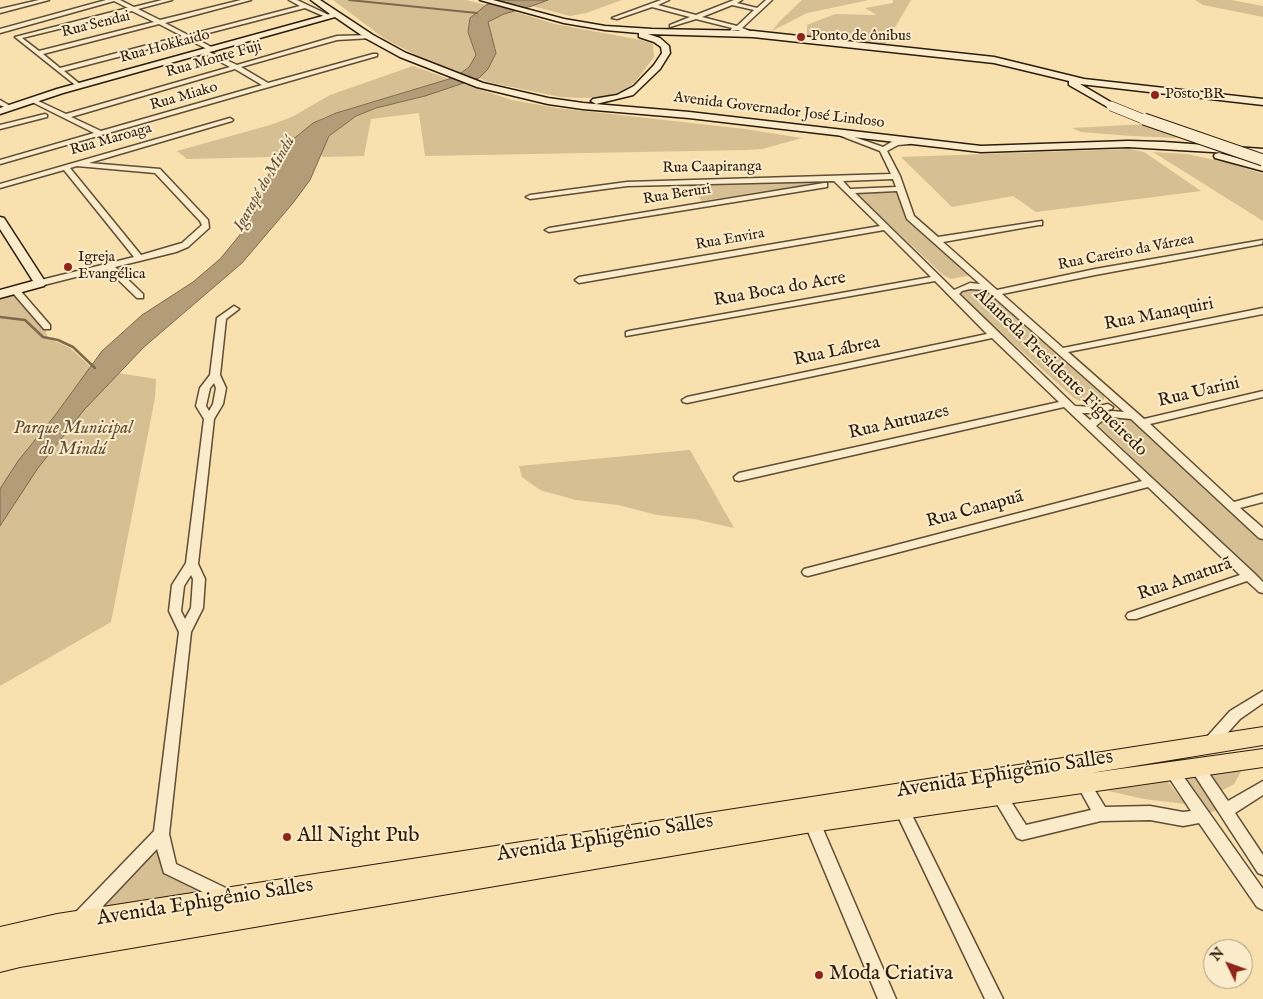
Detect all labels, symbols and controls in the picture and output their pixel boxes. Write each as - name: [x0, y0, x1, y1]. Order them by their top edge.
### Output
- street label: Rua Sendai: [60, 8, 132, 42]
- street label: Rua Hokkaido: [118, 26, 212, 68]
- place label: Ponto de ônibus: [811, 28, 911, 46]
- marker: Ponto de ônibus: [795, 31, 807, 43]
- street label: Rua Monte Fuji: [164, 38, 264, 82]
- street label: Rua Miako: [148, 79, 220, 115]
- place label: Posto BR: [1165, 86, 1224, 104]
- street label: Avenida Governador José Lindoso: [672, 89, 886, 133]
- marker: Posto BR: [1149, 89, 1161, 101]
- street label: Rua Maroaga: [68, 120, 154, 160]
- water label: Igarapé do Mindú: [230, 133, 300, 235]
- street label: Rua Caapiranga: [662, 158, 762, 178]
- street label: Rua Beruri: [642, 181, 712, 209]
- street label: Rua Envira: [694, 225, 766, 255]
- street label: Rua Careiro da Várzea: [1056, 231, 1196, 275]
- place label: Igreja Evangélica: [78, 249, 145, 284]
- marker: Igreja Evangélica: [62, 261, 74, 273]
- street label: Rua Boca do Acre: [712, 268, 848, 312]
- street label: Alameda Presidente Figueiredo: [969, 284, 1151, 462]
- street label: Rua Manaquiri: [1102, 294, 1216, 336]
- street label: Rua Lábrea: [792, 332, 882, 372]
- street label: Rua Uarini: [1156, 373, 1242, 413]
- street label: Rua Autuazes: [847, 401, 951, 445]
- park label: Parque Municipal do Mindú: [13, 418, 133, 460]
- street label: Rua Canapuã: [924, 487, 1026, 533]
- street label: Rua Amaturã: [1135, 554, 1235, 606]
- street label: Avenida Ephigênio Salles: [895, 745, 1115, 805]
- street label: Avenida Ephigênio Salles: [495, 809, 715, 869]
- place label: All Night Pub: [297, 824, 419, 850]
- marker: All Night Pub: [281, 831, 293, 843]
- street label: Avenida Ephigênio Salles: [95, 873, 315, 933]
- north arrow: [1203, 939, 1253, 989]
- text: N: [1207, 944, 1228, 965]
- place label: Moda Criativa: [829, 962, 953, 988]
- marker: Moda Criativa: [813, 969, 825, 981]

